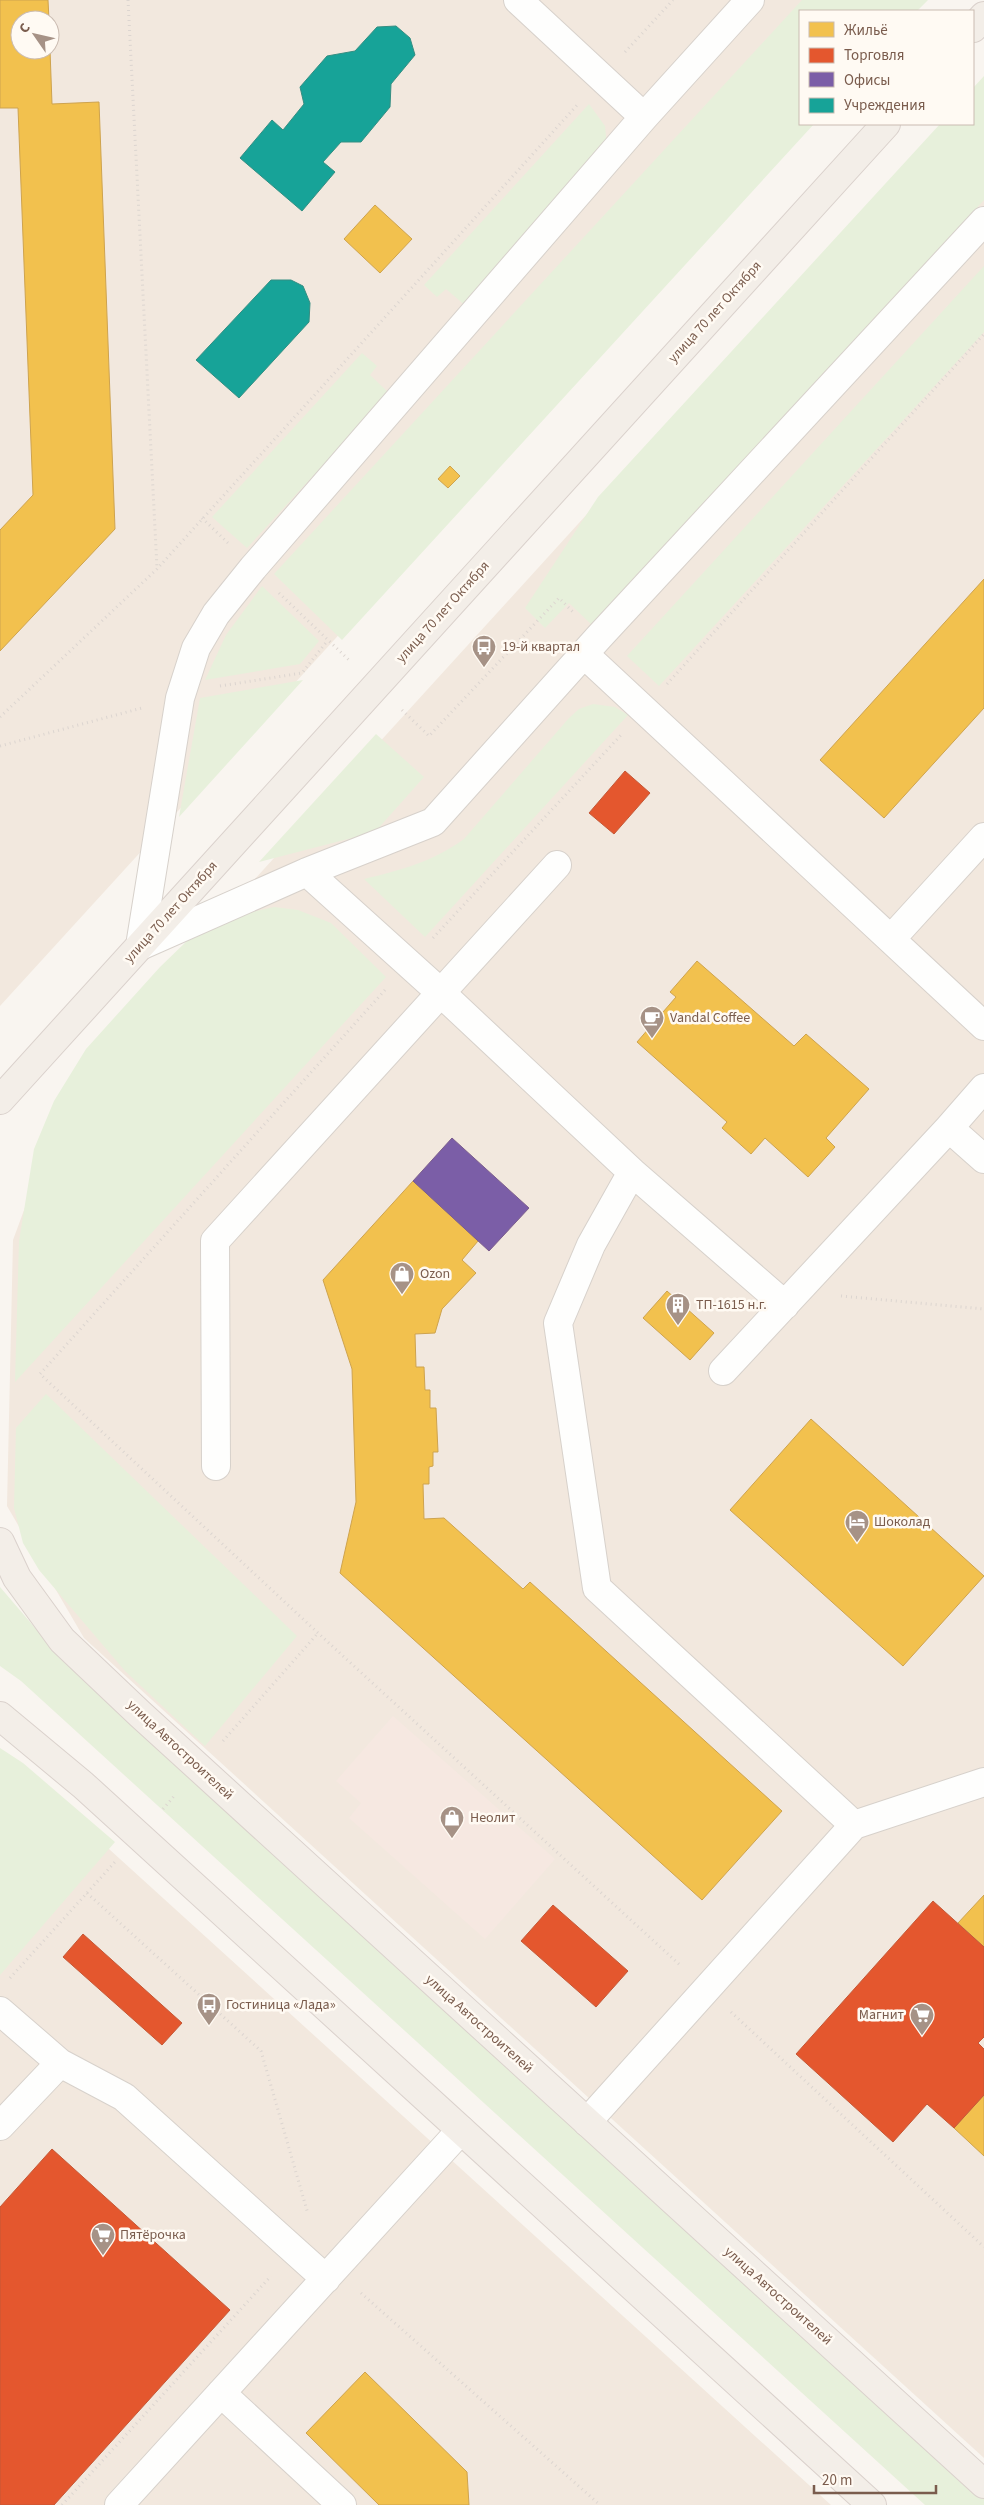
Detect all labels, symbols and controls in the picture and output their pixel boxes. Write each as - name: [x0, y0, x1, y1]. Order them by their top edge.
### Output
- north arrow: [10, 10, 60, 60]
- legend: [799, 10, 974, 125]
- text: С: [14, 19, 36, 37]
- text: Жильё: [844, 20, 888, 41]
- text: Торговля: [844, 45, 904, 66]
- text: Офисы: [844, 70, 890, 91]
- text: Учреждения: [844, 95, 925, 116]
- street label: улица 70 лет Октября: [664, 256, 766, 368]
- street label: улица 70 лет Октября: [392, 556, 494, 668]
- bus stop icon: 19-й квартал: [471, 634, 497, 668]
- place label: 19-й квартал: [502, 637, 580, 657]
- street label: улица 70 лет Октября: [120, 856, 222, 968]
- cafe icon: Vandal Coffee: [639, 1005, 665, 1039]
- place label: Vandal Coffee: [670, 1008, 750, 1028]
- shop icon: Ozon: [389, 1261, 415, 1295]
- place label: Ozon: [420, 1264, 450, 1284]
- building icon: ТП-1615 н.г.: [665, 1292, 691, 1326]
- place label: ТП-1615 н.г.: [696, 1295, 767, 1315]
- hotel icon: Шоколад: [844, 1509, 870, 1543]
- place label: Шоколад: [874, 1512, 931, 1532]
- street label: улица Автостроителей: [122, 1695, 238, 1805]
- shop icon: Неолит: [439, 1805, 465, 1839]
- place label: Неолит: [470, 1808, 516, 1828]
- street label: улица Автостроителей: [421, 1970, 537, 2078]
- bus stop icon: Гостиница «Лада»: [196, 1992, 222, 2026]
- place label: Гостиница «Лада»: [226, 1995, 336, 2015]
- supermarket icon: Магнит: [909, 2002, 935, 2036]
- place label: Магнит: [859, 2005, 905, 2025]
- supermarket icon: Пятёрочка: [90, 2222, 116, 2256]
- place label: Пятёрочка: [120, 2225, 186, 2245]
- street label: улица Автостроителей: [720, 2242, 836, 2350]
- scale bar: [814, 2462, 936, 2494]
- text: 20 m: [822, 2470, 852, 2491]

